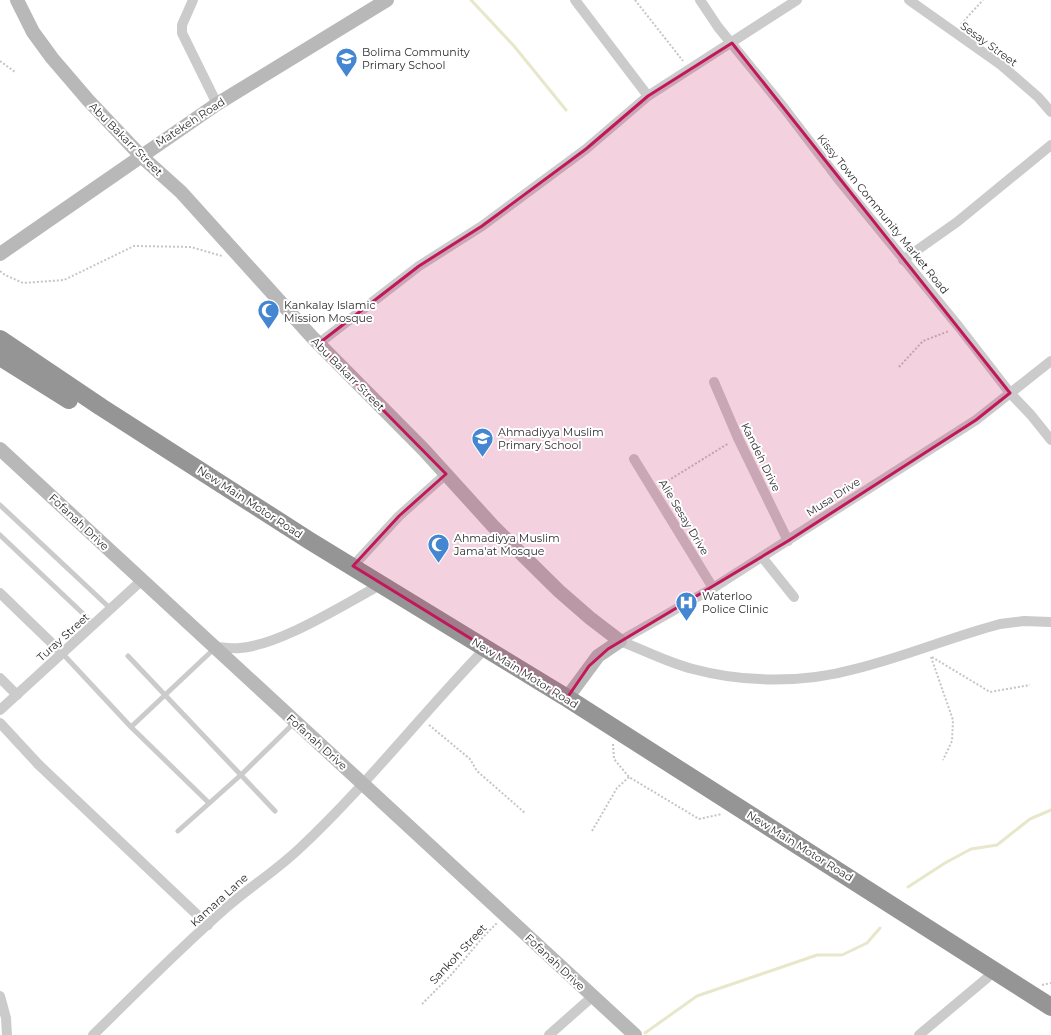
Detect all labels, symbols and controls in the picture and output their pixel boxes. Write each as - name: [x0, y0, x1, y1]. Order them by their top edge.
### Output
- street label: Sesay Street: [958, 19, 1021, 70]
- school or university icon: Bolima Community Primary School: [334, 45, 360, 78]
- place label: Bolima Community Primary School: [362, 45, 470, 72]
- street label: Matekeh Road: [153, 94, 227, 150]
- street label: Abu Bakarr Street: [86, 99, 166, 179]
- street label: Kissy Town Community Market Road: [814, 131, 952, 297]
- mosque icon: Kankalay Islamic Mission Mosque: [256, 298, 282, 331]
- place label: Kankalay Islamic Mission Mosque: [284, 298, 376, 325]
- street label: Abu Bakarr Street: [308, 334, 388, 414]
- street label: Kandeh Drive: [738, 420, 784, 494]
- school or university icon: Ahmadiyya Muslim Primary School: [470, 425, 496, 458]
- place label: Ahmadiyya Muslim Primary School: [498, 425, 604, 452]
- street label: New Main Motor Road: [195, 463, 305, 541]
- street label: Musa Drive: [803, 474, 863, 520]
- street label: Alie Sesay Drive: [656, 477, 712, 558]
- street label: Fofanah Drive: [46, 491, 112, 554]
- mosque icon: Ahmadiyya Muslim Jama'at Mosque: [426, 531, 452, 564]
- place label: Ahmadiyya Muslim Jama'at Mosque: [453, 531, 560, 558]
- hospital icon: Waterloo Police Clinic: [674, 589, 700, 622]
- place label: Waterloo Police Clinic: [702, 589, 769, 616]
- street label: Turay Street: [34, 609, 93, 664]
- street label: New Main Motor Road: [469, 634, 581, 712]
- street label: Fofanah Drive: [284, 711, 350, 773]
- street label: New Main Motor Road: [744, 807, 856, 885]
- street label: Kamara Lane: [187, 870, 251, 930]
- street label: Sankoh Street: [426, 920, 490, 987]
- street label: Fofanah Drive: [522, 931, 588, 994]

